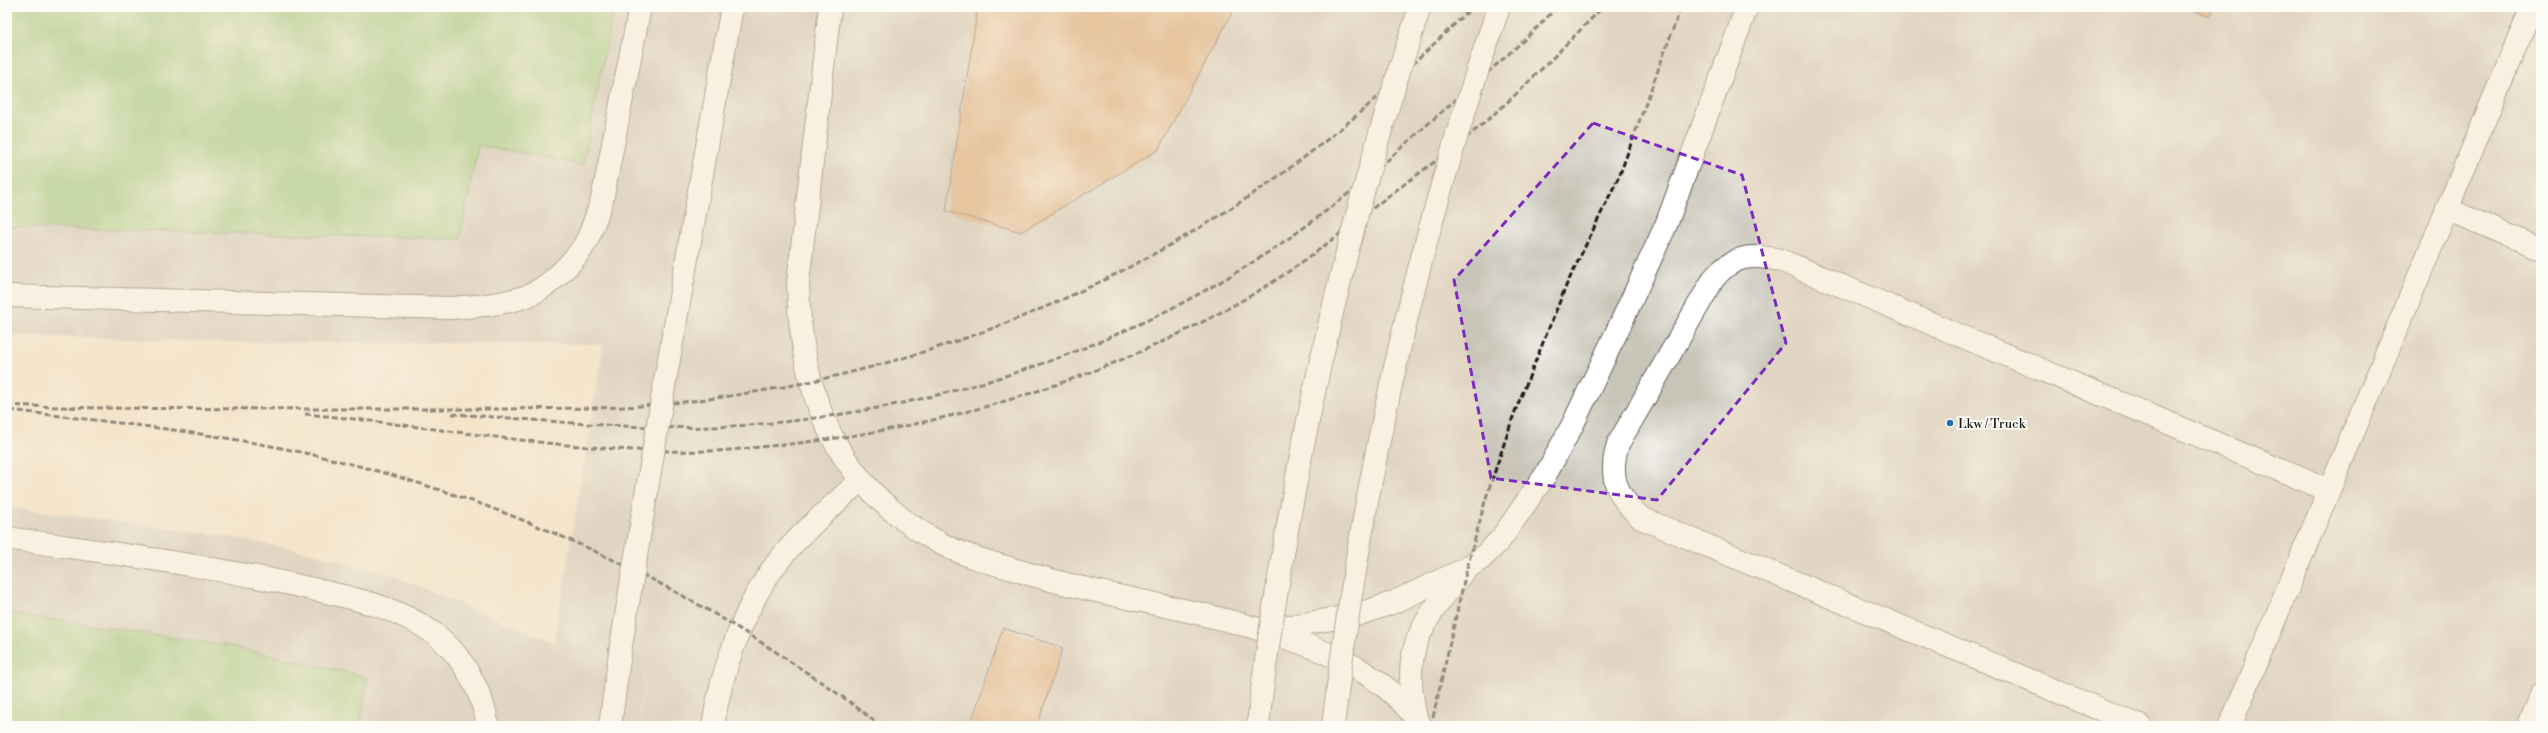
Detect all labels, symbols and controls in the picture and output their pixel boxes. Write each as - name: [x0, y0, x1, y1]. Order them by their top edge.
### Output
- place label: Lkw / Truck: [1958, 416, 2027, 432]
- marker: Lkw / Truck: [1945, 418, 1955, 428]

